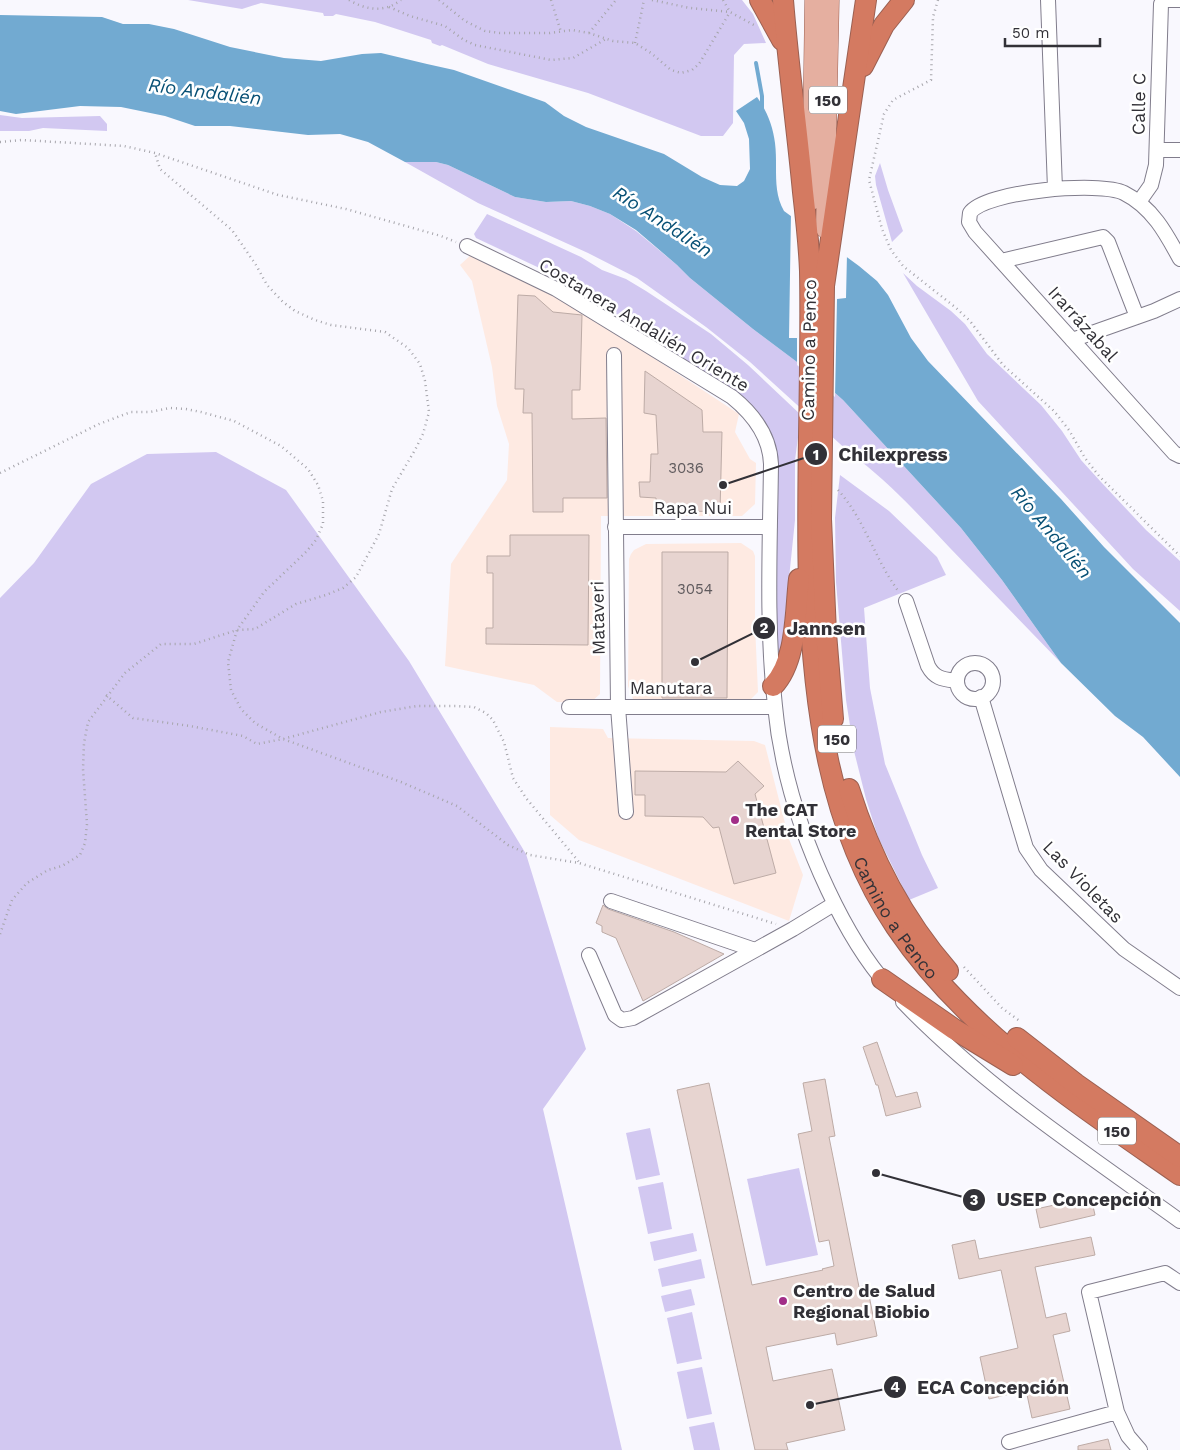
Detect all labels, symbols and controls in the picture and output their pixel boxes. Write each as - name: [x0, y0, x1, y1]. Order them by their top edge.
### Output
- scale bar: [1005, 15, 1100, 47]
- text: 50 m: [1012, 24, 1049, 42]
- water label: Río Andalién: [147, 73, 263, 110]
- street label: Calle C: [1127, 73, 1150, 135]
- road number: 150: [809, 86, 847, 114]
- water label: Río Andalién: [609, 181, 717, 262]
- street label: Costanera Andalién Oriente: [535, 253, 753, 396]
- street label: Camino a Penco: [797, 279, 820, 421]
- street label: Irarrázabal: [1044, 282, 1123, 366]
- callout: Chilexpress: [803, 437, 958, 471]
- text: Chilexpress: [838, 443, 948, 466]
- text: 1: [813, 446, 819, 464]
- house number: 3036: [668, 459, 704, 477]
- water label: Río Andalién: [1006, 481, 1097, 583]
- street label: Rapa Nui: [654, 497, 732, 518]
- house number: 3054: [677, 580, 713, 598]
- street label: Mataveri: [586, 581, 609, 655]
- callout: Jannsen: [752, 611, 876, 645]
- text: Jannsen: [786, 617, 866, 640]
- text: 2: [760, 619, 769, 637]
- street label: Manutara: [630, 677, 712, 698]
- road number: 150: [818, 726, 856, 752]
- place label: The CAT Rental Store: [745, 799, 856, 841]
- marker: The CAT Rental Store: [729, 814, 741, 826]
- street label: Las Violetas: [1039, 836, 1128, 927]
- street label: Camino a Penco: [849, 853, 943, 983]
- road number: 150: [1098, 1118, 1136, 1144]
- callout: USEP Concepción: [961, 1183, 1172, 1217]
- text: USEP Concepción: [997, 1188, 1161, 1211]
- text: 3: [970, 1191, 979, 1209]
- place label: Centro de Salud Regional Biobio: [793, 1280, 935, 1322]
- marker: Centro de Salud Regional Biobio: [777, 1295, 789, 1307]
- callout: ECA Concepción: [882, 1370, 1080, 1404]
- text: ECA Concepción: [917, 1376, 1069, 1399]
- text: 4: [890, 1378, 900, 1396]

